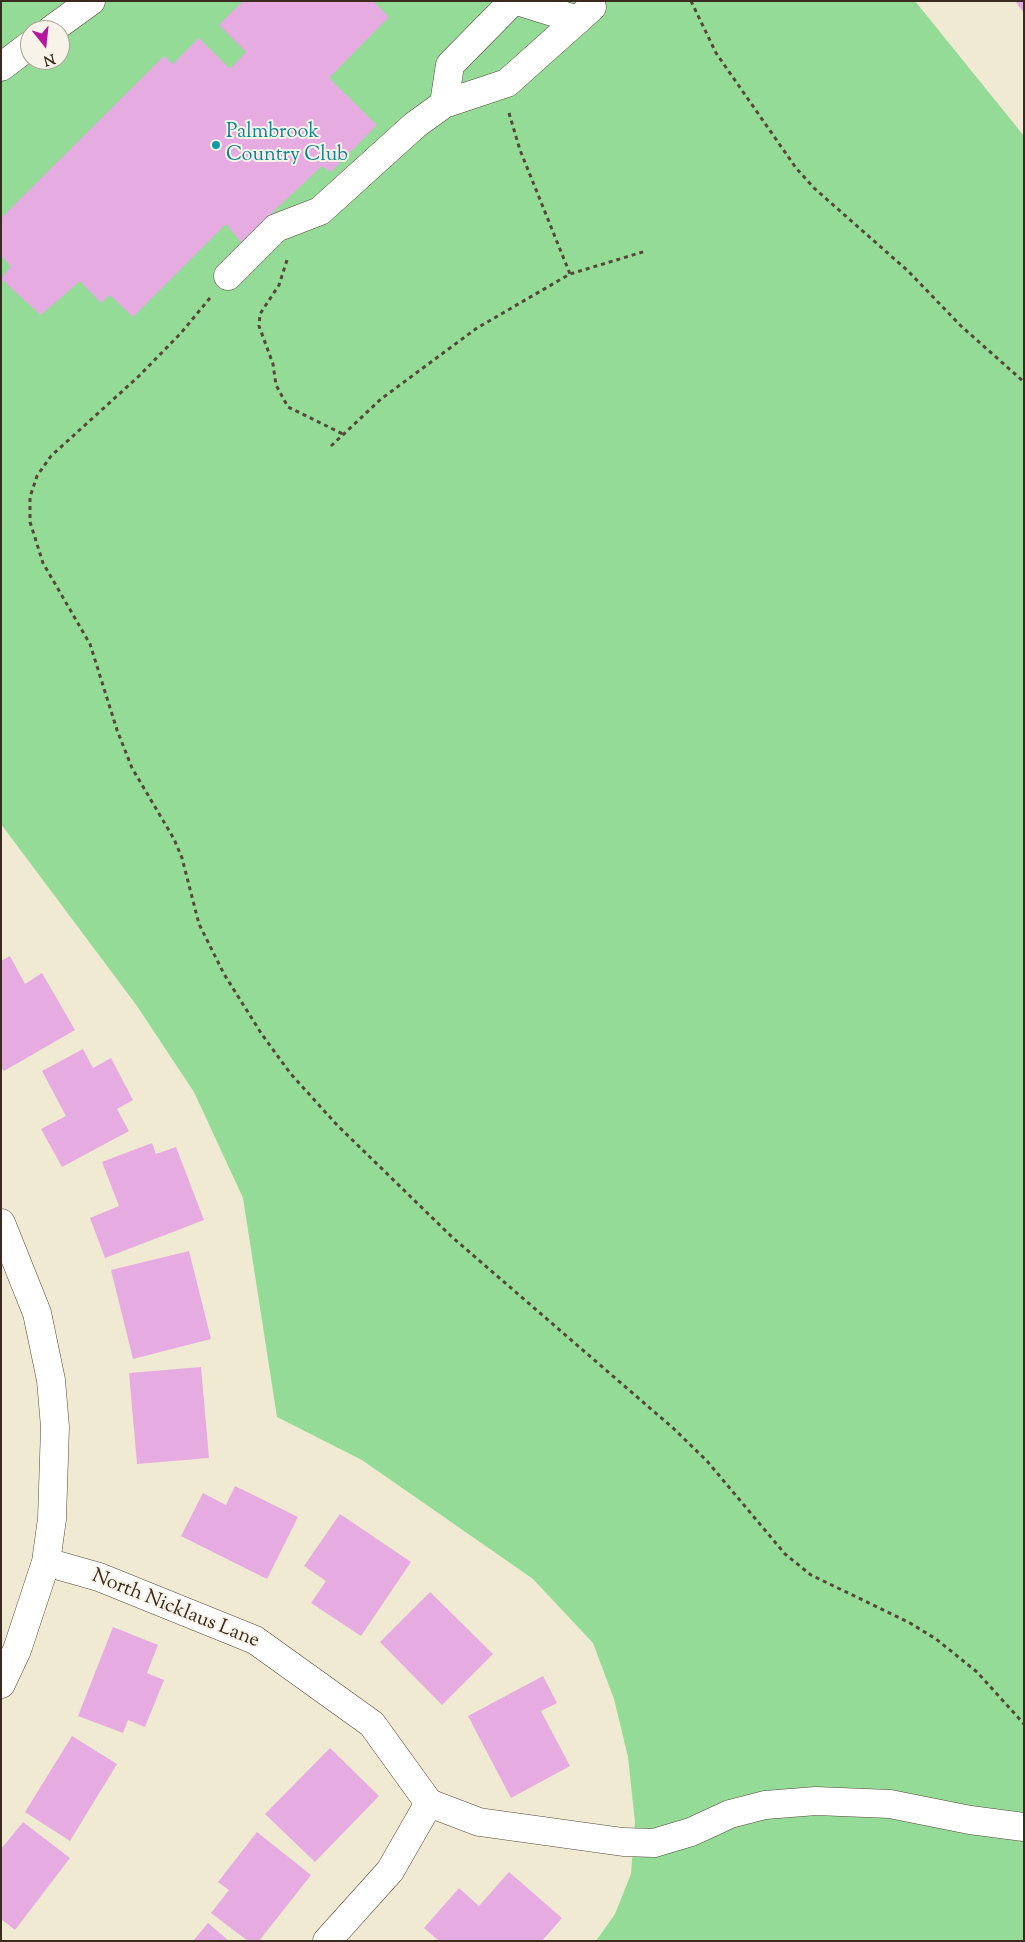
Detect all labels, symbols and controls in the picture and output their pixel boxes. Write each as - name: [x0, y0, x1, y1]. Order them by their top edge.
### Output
- north arrow: [20, 20, 70, 70]
- text: N: [41, 47, 57, 70]
- place label: Palmbrook Country Club: [226, 122, 348, 169]
- marker: Palmbrook Country Club: [210, 139, 222, 151]
- street label: North Nicklaus Lane: [88, 1565, 262, 1655]

